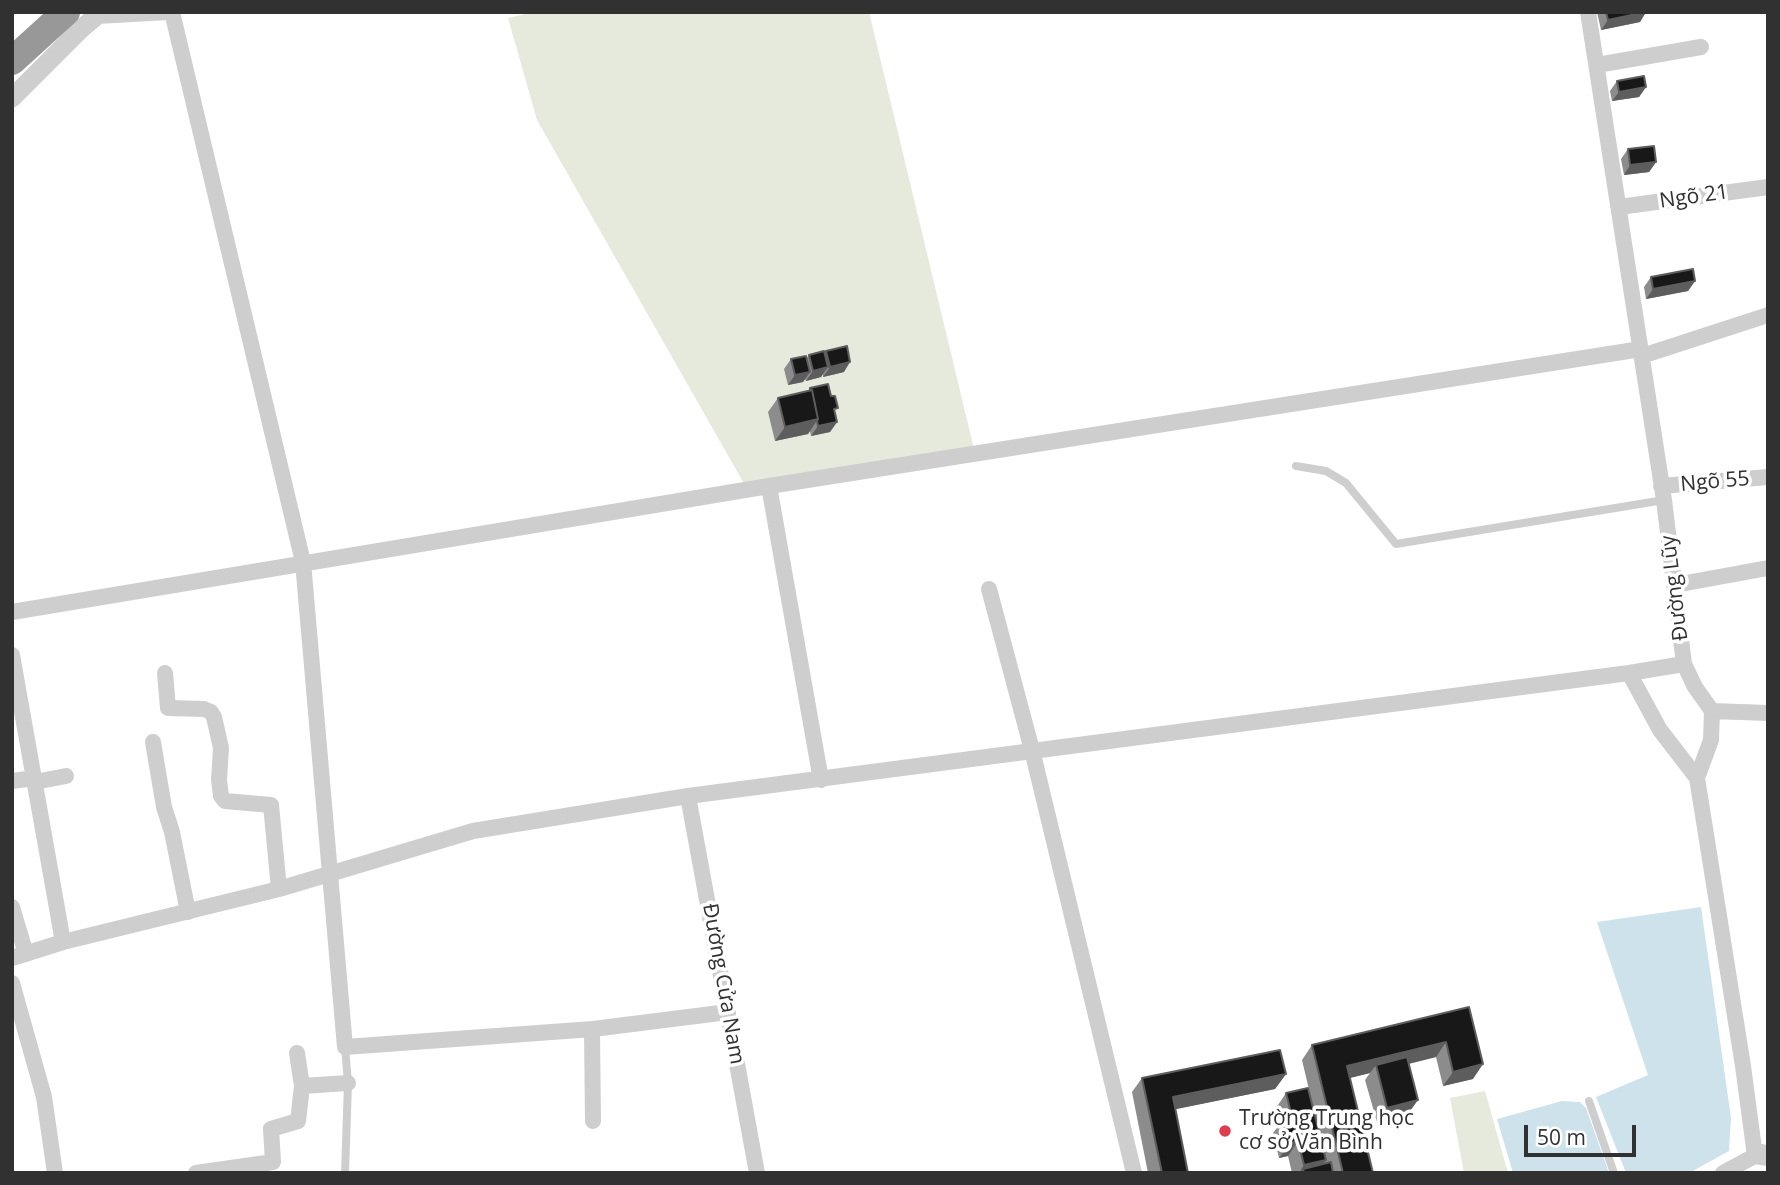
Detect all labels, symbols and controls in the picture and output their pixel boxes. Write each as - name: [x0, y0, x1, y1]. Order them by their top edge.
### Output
- street label: Ngõ 21: [1658, 180, 1730, 214]
- street label: Ngõ 55: [1679, 466, 1751, 498]
- street label: Đường Lũy: [1656, 534, 1694, 642]
- street label: Đường Cửa Nam: [696, 902, 750, 1066]
- place label: Trường Trung học cơ sở Văn Bình: [1239, 1106, 1414, 1156]
- scale bar: [1528, 1112, 1640, 1156]
- marker: Trường Trung học cơ sở Văn Bình: [1217, 1123, 1233, 1139]
- text: 50 m: [1537, 1123, 1586, 1151]

